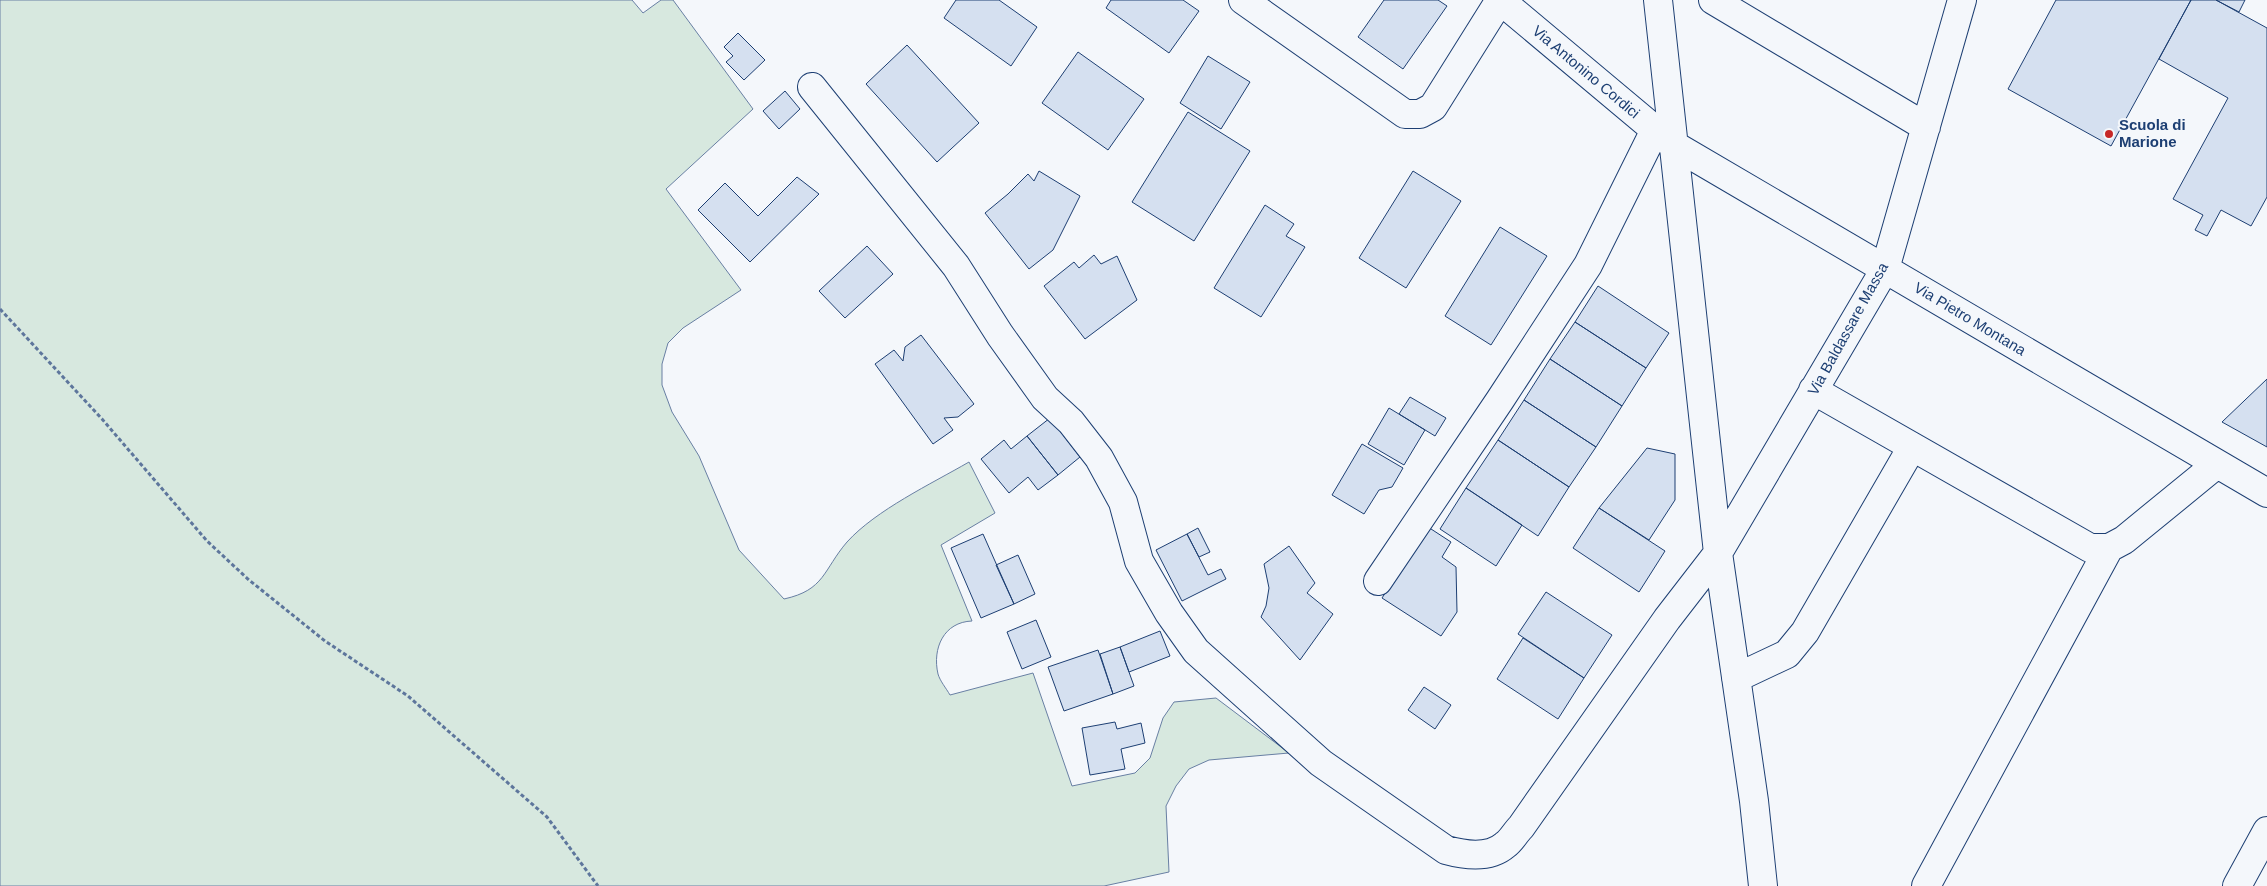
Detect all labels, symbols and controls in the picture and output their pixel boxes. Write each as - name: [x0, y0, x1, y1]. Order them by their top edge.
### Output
- street label: Via Antonino Cordici: [1529, 22, 1643, 121]
- place label: Scuola di Marione: [2119, 116, 2186, 150]
- marker: Scuola di Marione: [2103, 128, 2115, 140]
- street label: Via Baldassare Massa: [1804, 259, 1891, 398]
- street label: Via Pietro Montana: [1911, 279, 2030, 359]

